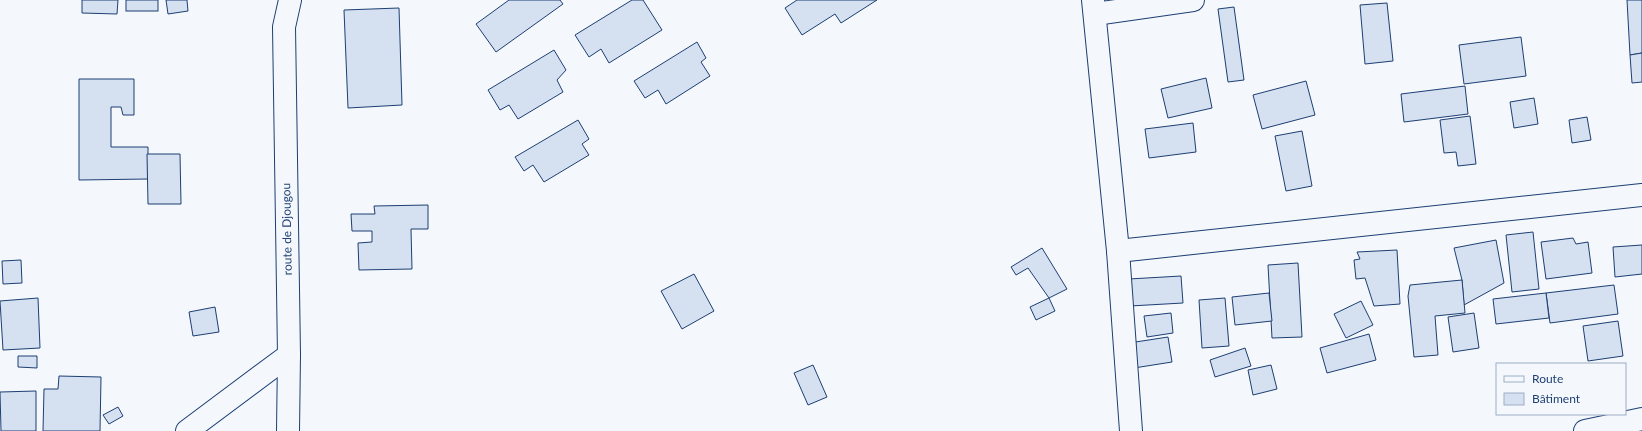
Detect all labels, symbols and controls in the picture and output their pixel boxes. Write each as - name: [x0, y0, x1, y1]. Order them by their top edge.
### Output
- street label: route de Djougou: [278, 183, 295, 275]
- legend: [1496, 363, 1626, 415]
- text: Route: [1532, 371, 1563, 386]
- text: Bâtiment: [1532, 391, 1581, 406]

